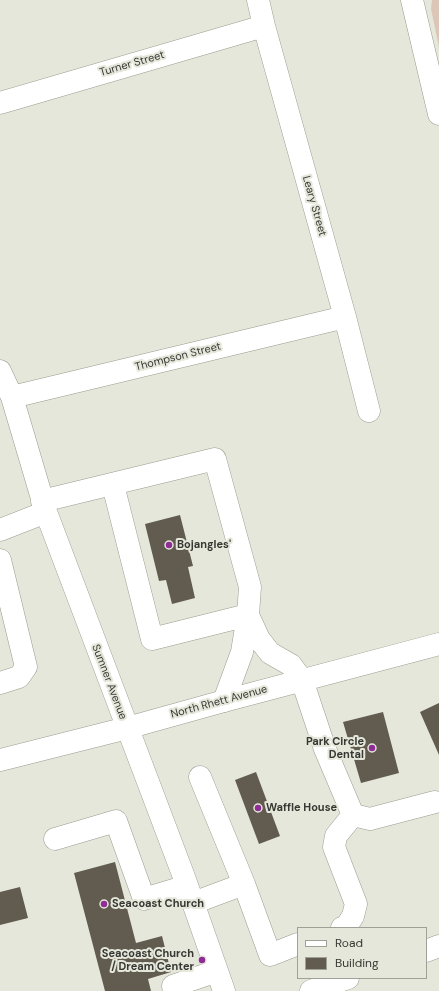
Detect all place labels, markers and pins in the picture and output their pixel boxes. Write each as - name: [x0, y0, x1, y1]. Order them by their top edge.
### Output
- place label: Bojangles': [177, 538, 231, 552]
- marker: Bojangles': [164, 540, 174, 550]
- place label: Park Circle Dental: [306, 735, 364, 761]
- marker: Park Circle Dental: [367, 743, 377, 753]
- place label: Waffle House: [266, 801, 337, 815]
- marker: Waffle House: [253, 803, 263, 813]
- place label: Seacoast Church: [112, 897, 204, 911]
- marker: Seacoast Church: [99, 899, 109, 909]
- place label: Seacoast Church / Dream Center: [102, 947, 194, 973]
- marker: Seacoast Church / Dream Center: [197, 955, 207, 965]

